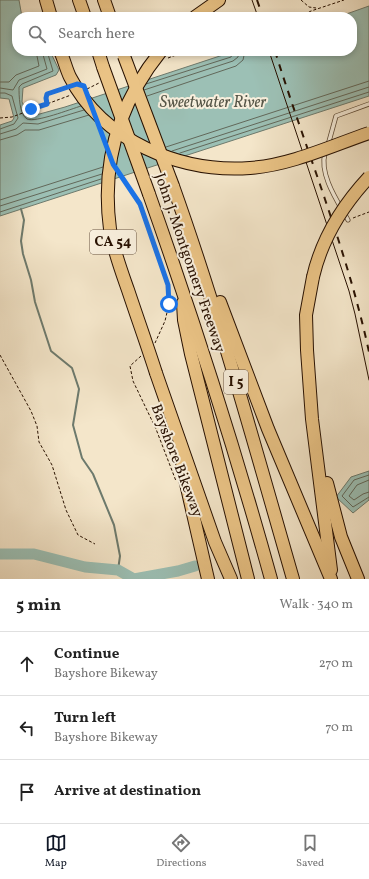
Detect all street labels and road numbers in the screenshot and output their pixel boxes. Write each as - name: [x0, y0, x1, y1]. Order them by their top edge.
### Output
- street label: John J. Montgomery Freeway: [148, 170, 230, 356]
- road number: CA 54: [90, 230, 136, 254]
- road number: I 5: [224, 370, 248, 394]
- street label: Bayshore Bikeway: [145, 401, 207, 521]

